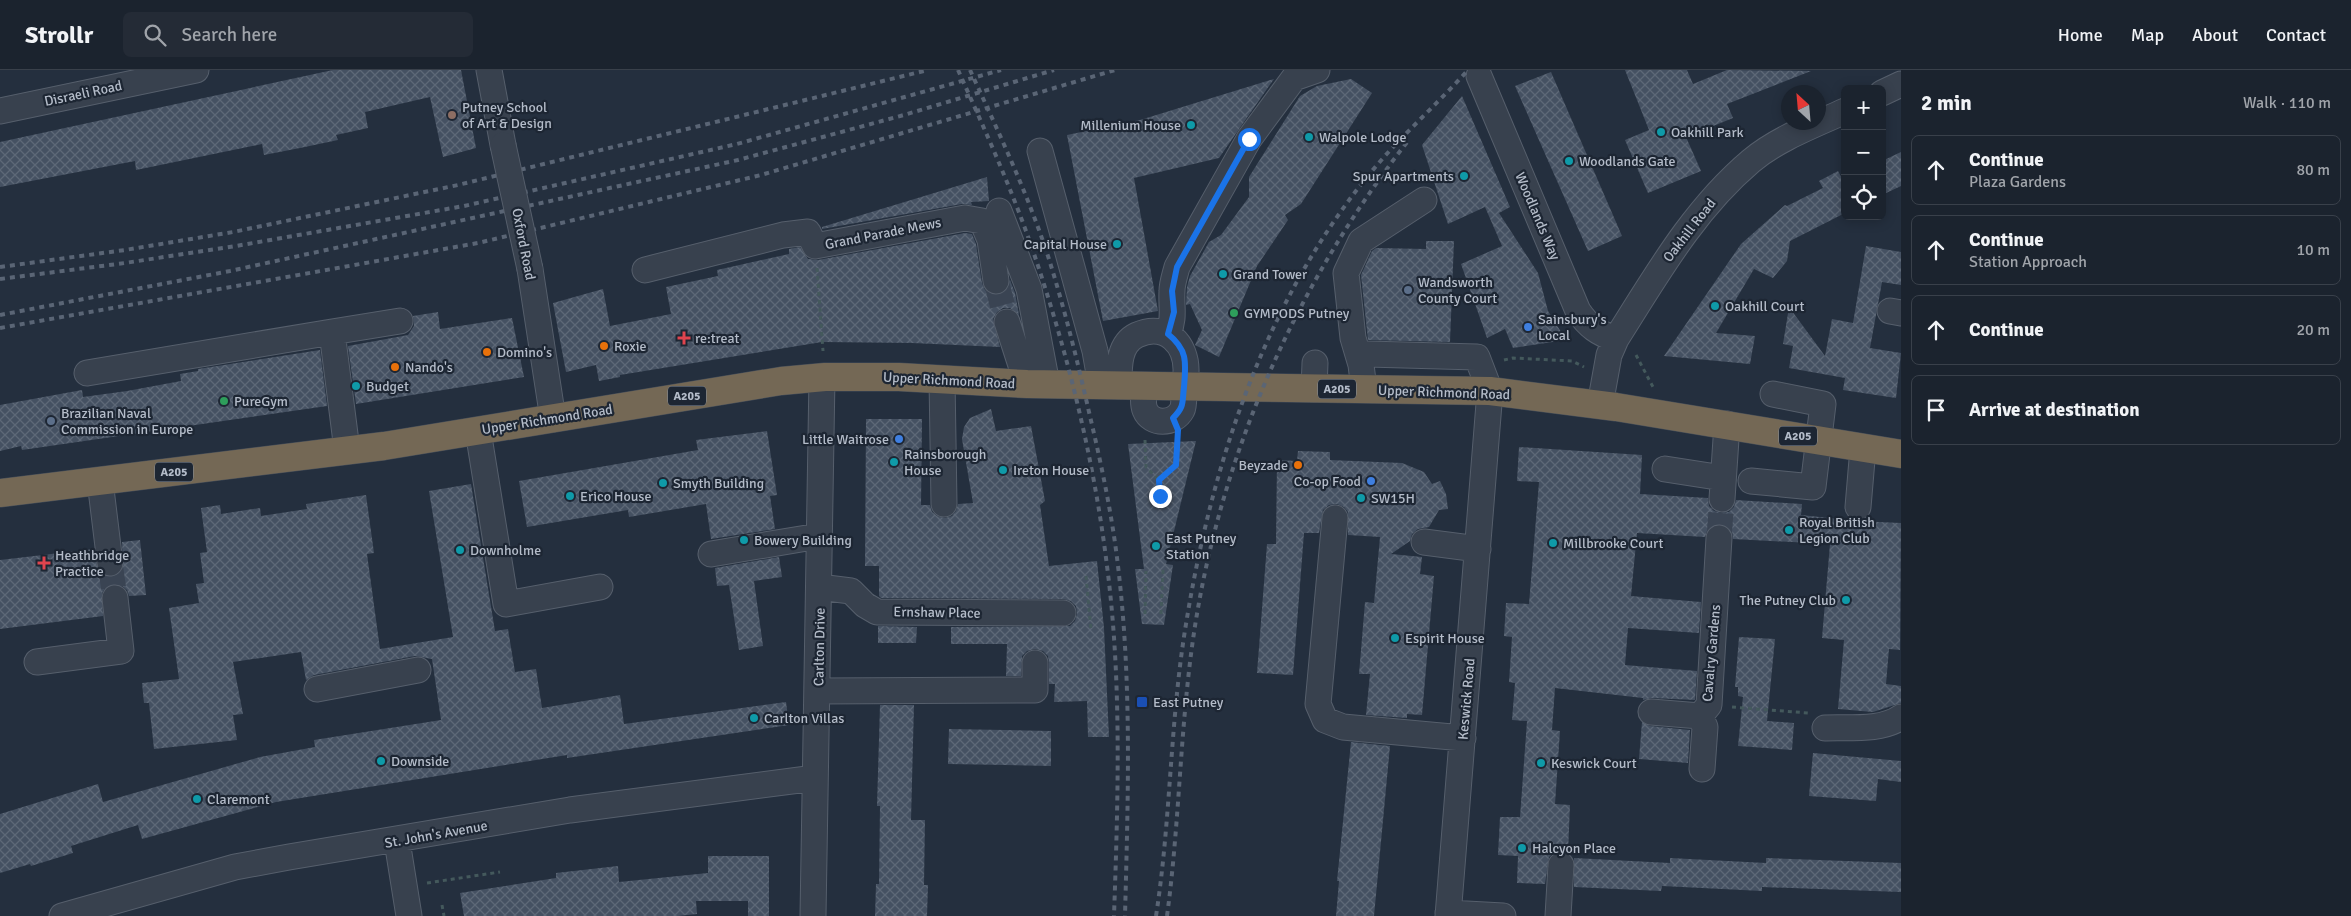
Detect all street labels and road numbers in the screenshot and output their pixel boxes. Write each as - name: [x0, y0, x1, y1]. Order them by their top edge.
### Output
- street label: Disraeli Road: [43, 77, 124, 110]
- street label: Woodlands Way: [1511, 170, 1564, 263]
- street label: Oakhill Road: [1659, 195, 1719, 265]
- street label: Oxford Road: [508, 207, 539, 282]
- street label: Grand Parade Mews: [824, 214, 943, 253]
- street label: Upper Richmond Road: [882, 369, 1016, 392]
- road number: A205: [1318, 380, 1356, 398]
- street label: Upper Richmond Road: [1378, 382, 1510, 403]
- road number: A205: [668, 386, 706, 406]
- street label: Upper Richmond Road: [480, 401, 614, 438]
- road number: A205: [1779, 426, 1817, 446]
- road number: A205: [155, 462, 193, 482]
- street label: Ernshaw Place: [893, 603, 981, 622]
- street label: Cavalry Gardens: [1699, 604, 1724, 702]
- street label: Carlton Drive: [810, 608, 829, 686]
- street label: Keswick Road: [1454, 657, 1479, 741]
- street label: St. John's Avenue: [383, 817, 489, 852]

